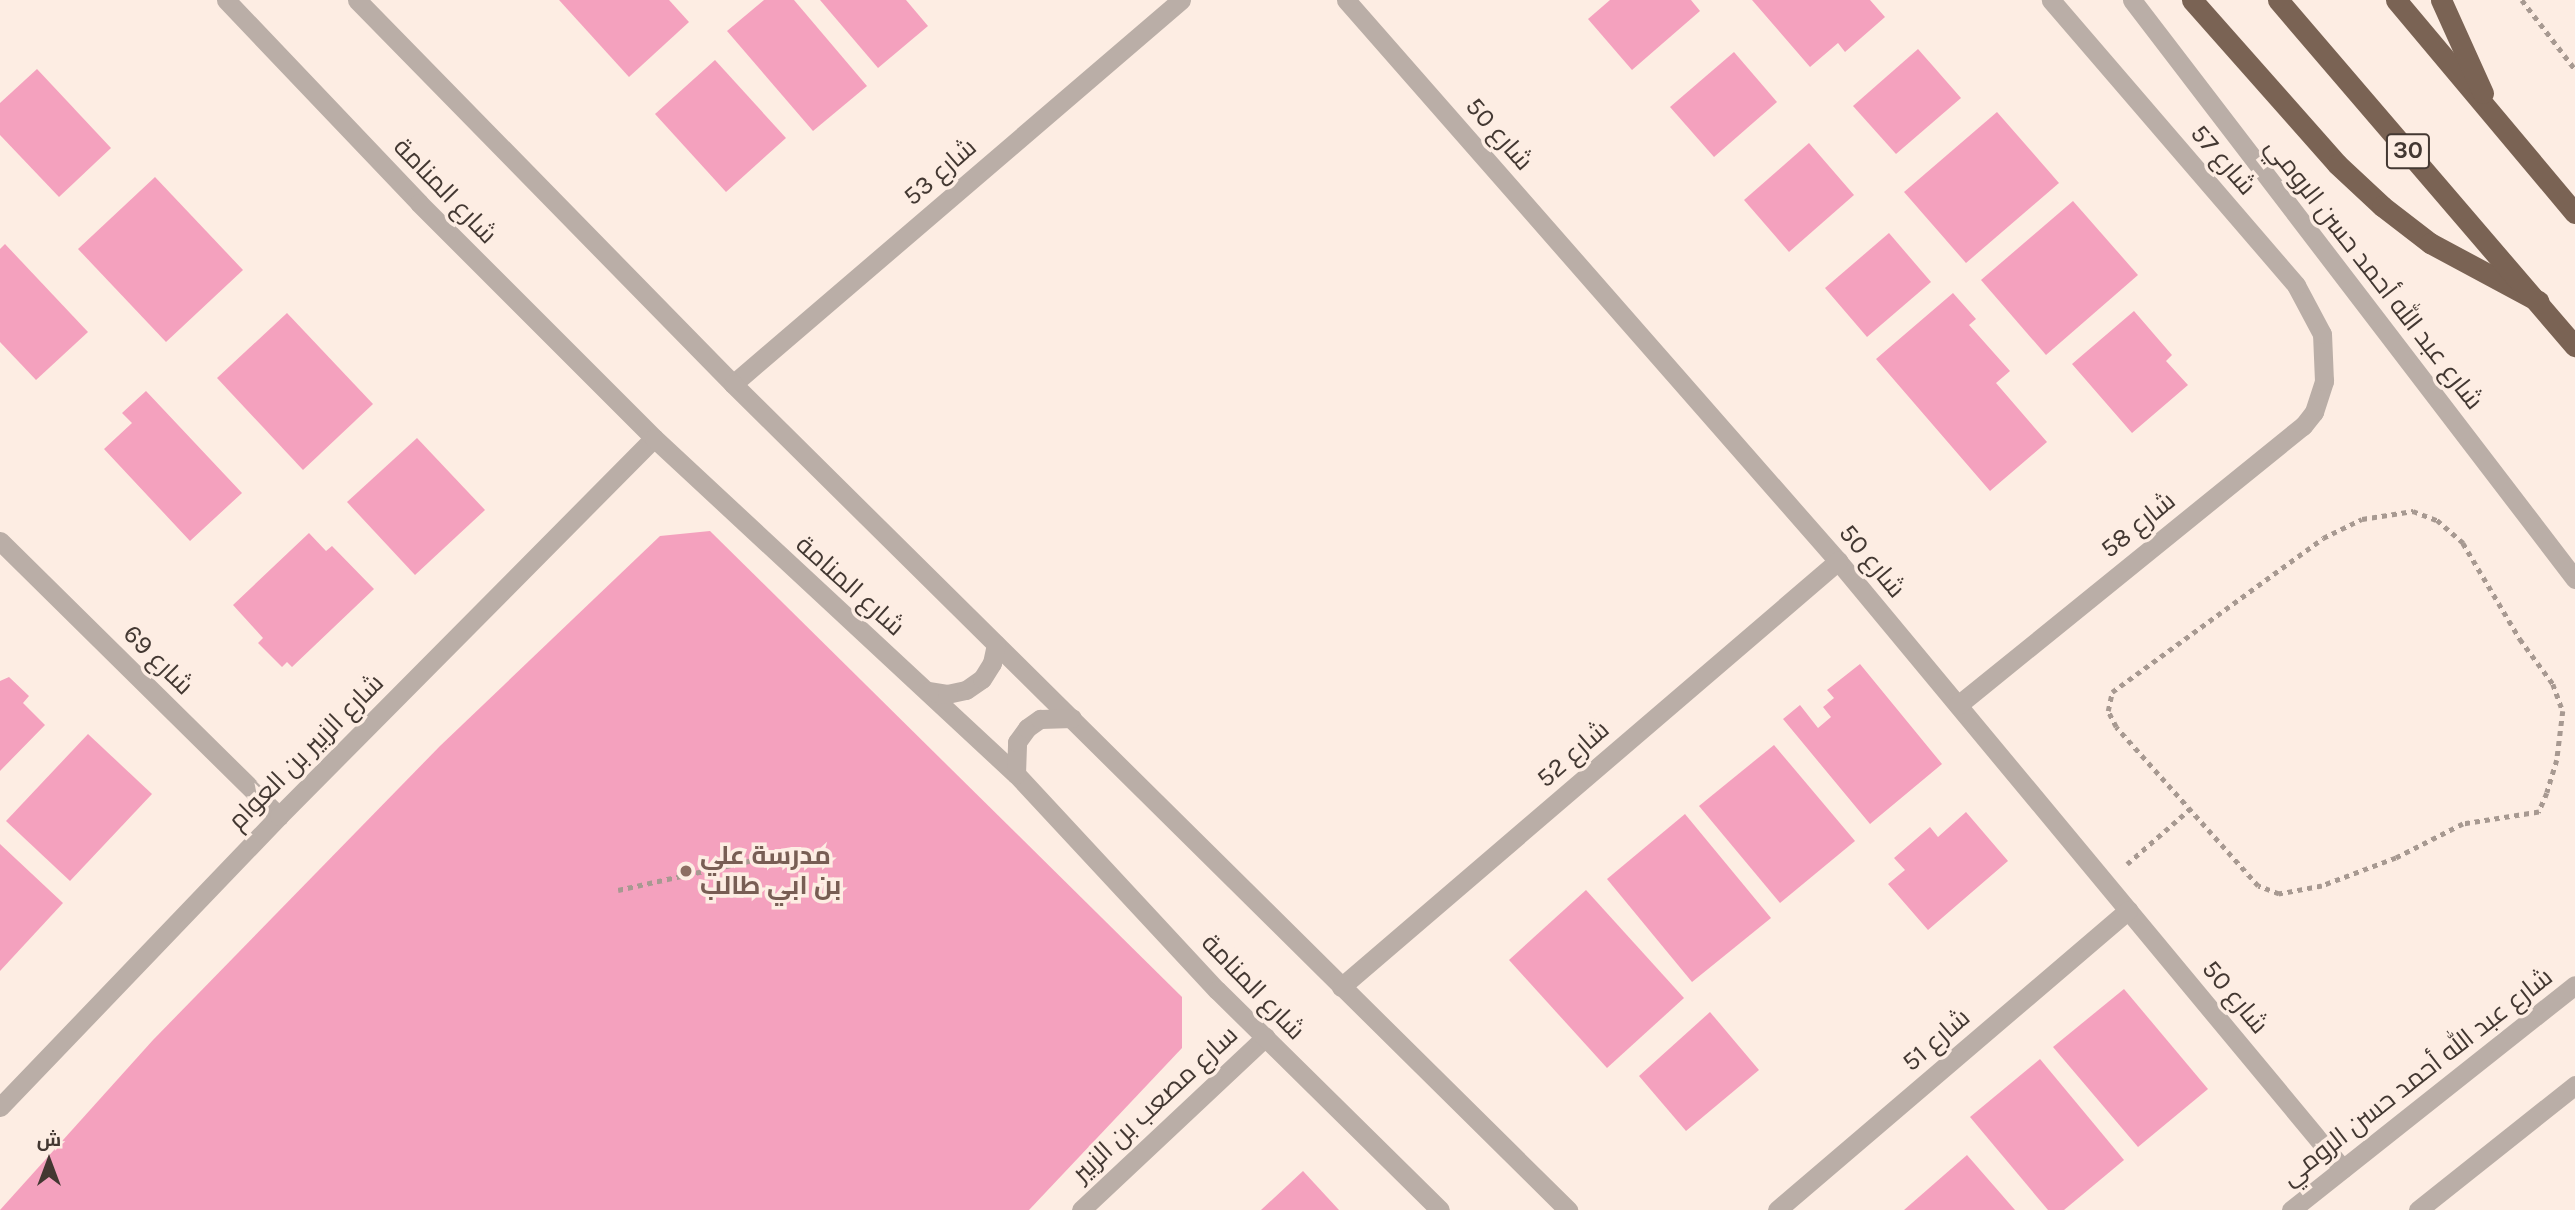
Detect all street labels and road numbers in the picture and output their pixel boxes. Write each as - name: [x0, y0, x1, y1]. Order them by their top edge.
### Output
- street label: شارع 50: [1459, 91, 1539, 177]
- street label: شارع 57: [2184, 118, 2262, 202]
- road number: 30: [2385, 131, 2431, 172]
- street label: شارع المنامة: [387, 132, 503, 250]
- street label: شارع 53: [897, 132, 983, 212]
- street label: شارع عبد الله أحمد حسن الرومي: [2258, 132, 2490, 416]
- street label: شارع 58: [2094, 485, 2182, 565]
- street label: شارع 50: [1832, 518, 1912, 604]
- street label: شارع المنامة: [789, 529, 911, 643]
- street label: شارع 69: [116, 618, 200, 702]
- street label: شارع الزبير بن العوام: [222, 668, 390, 836]
- street label: شارع 52: [1530, 714, 1616, 794]
- street label: شارع المنامة: [1195, 928, 1311, 1046]
- street label: شارع 50: [2195, 954, 2275, 1040]
- street label: شارع عبد الله أحمد حسن الرومي: [2275, 961, 2559, 1193]
- street label: شارع 51: [1896, 1002, 1976, 1078]
- street label: سارع مصعب بن الزبير: [1066, 1019, 1244, 1189]

